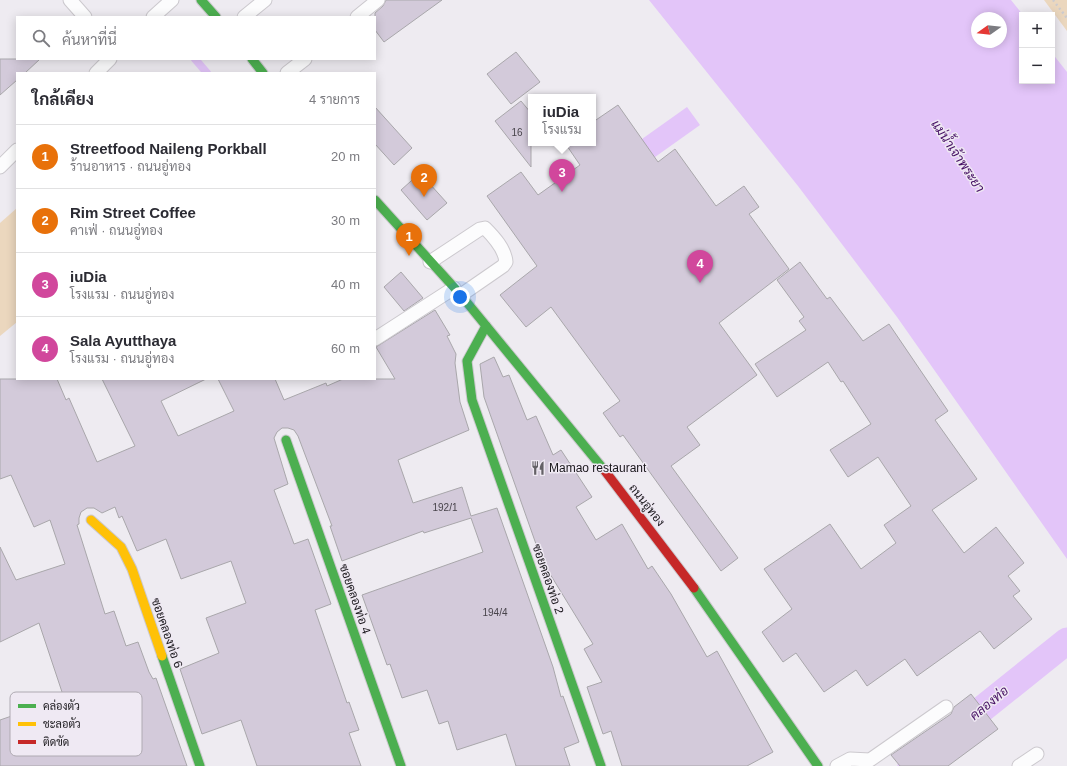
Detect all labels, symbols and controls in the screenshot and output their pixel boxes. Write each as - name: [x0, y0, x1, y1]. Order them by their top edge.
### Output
- north arrow: [971, 12, 1007, 48]
- map controls: [1019, 12, 1055, 84]
- button: +: [1019, 12, 1055, 48]
- search box: [16, 16, 376, 60]
- icon: search: [30, 27, 52, 49]
- text: ค้นหาที่นี่: [62, 31, 117, 48]
- button: −: [1019, 48, 1055, 84]
- text: ใกล้เคียง: [32, 90, 94, 109]
- text: 4 รายการ: [309, 92, 360, 107]
- popup: [528, 94, 596, 146]
- text: iuDia: [543, 103, 579, 120]
- water label: แม่น้ำเจ้าพระยา: [928, 114, 992, 195]
- text: โรงแรม: [543, 122, 581, 137]
- house number: 16: [511, 127, 523, 138]
- text: Streetfood Naileng Porkball: [70, 140, 267, 157]
- text: 1: [41, 149, 49, 164]
- text: 20 m: [331, 149, 360, 164]
- text: ร้านอาหาร · ถนนอู่ทอง: [70, 159, 191, 174]
- pin: 3: [549, 159, 575, 192]
- pin: 2: [411, 164, 437, 197]
- text: Rim Street Coffee: [70, 204, 196, 221]
- text: 2: [41, 213, 49, 228]
- text: 30 m: [331, 213, 360, 228]
- text: คาเฟ่ · ถนนอู่ทอง: [70, 223, 163, 238]
- pin: 1: [396, 223, 422, 256]
- pin: 4: [687, 250, 713, 283]
- text: iuDia: [70, 268, 107, 285]
- text: 3: [41, 277, 49, 292]
- text: 40 m: [331, 277, 360, 292]
- text: โรงแรม · ถนนอู่ทอง: [70, 287, 174, 302]
- your location: [450, 287, 470, 307]
- text: Sala Ayutthaya: [70, 332, 176, 349]
- text: 4: [41, 341, 49, 356]
- text: 60 m: [331, 341, 360, 356]
- text: โรงแรม · ถนนอู่ทอง: [70, 351, 174, 366]
- restaurant icon: Mamao restaurant: [530, 460, 546, 476]
- place label: Mamao restaurant: [549, 461, 647, 475]
- street label: ถนนอู่ทอง: [625, 481, 668, 530]
- house number: 192/1: [432, 502, 458, 513]
- street label: ซอยคลองท่อ 2: [530, 542, 567, 616]
- street label: ซอยคลองท่อ 4: [337, 562, 374, 636]
- street label: ซอยคลองท่อ 6: [149, 596, 186, 670]
- house number: 194/4: [482, 607, 508, 618]
- water label: คลองท่อ: [967, 683, 1012, 723]
- legend: [10, 692, 142, 756]
- text: คล่องตัว: [43, 699, 80, 712]
- text: ชะลอตัว: [43, 717, 81, 730]
- text: ติดขัด: [43, 735, 69, 748]

